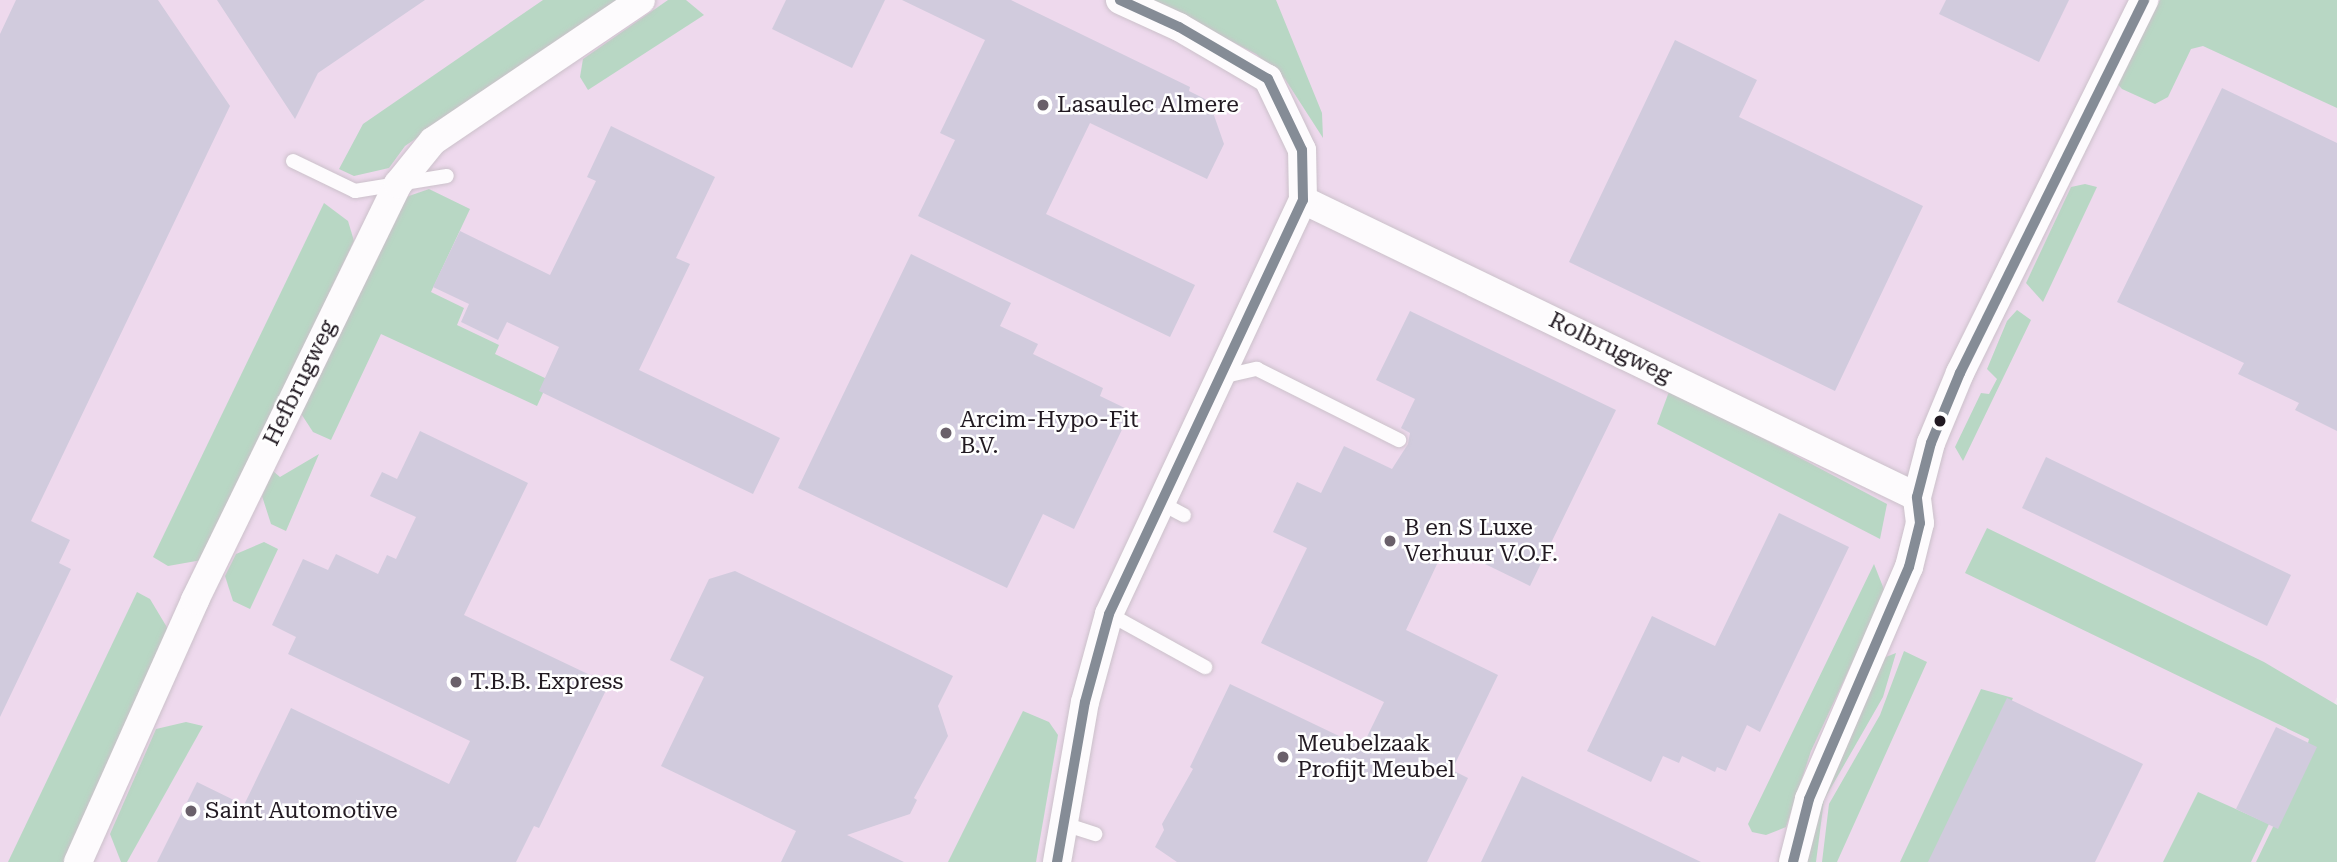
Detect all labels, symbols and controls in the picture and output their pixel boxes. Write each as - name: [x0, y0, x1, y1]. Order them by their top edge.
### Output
- place label: Lasaulec Almere: [1057, 91, 1239, 119]
- marker: Lasaulec Almere: [1035, 97, 1051, 113]
- street label: Rolbrugweg: [1544, 306, 1676, 390]
- street label: Hefbrugweg: [258, 316, 342, 450]
- place label: Arcim-Hypo-Fit B.V.: [960, 406, 1139, 460]
- unlabelled marker: [1933, 414, 1947, 428]
- marker: Arcim-Hypo-Fit B.V.: [938, 425, 954, 441]
- place label: B en S Luxe Verhuur V.O.F.: [1404, 514, 1558, 568]
- marker: B en S Luxe Verhuur V.O.F.: [1382, 533, 1398, 549]
- place label: T.B.B. Express: [470, 668, 623, 696]
- marker: T.B.B. Express: [448, 674, 464, 690]
- place label: Meubelzaak Profijt Meubel: [1297, 730, 1455, 784]
- marker: Meubelzaak Profijt Meubel: [1275, 749, 1291, 765]
- place label: Saint Automotive: [205, 797, 398, 825]
- marker: Saint Automotive: [183, 803, 199, 819]

